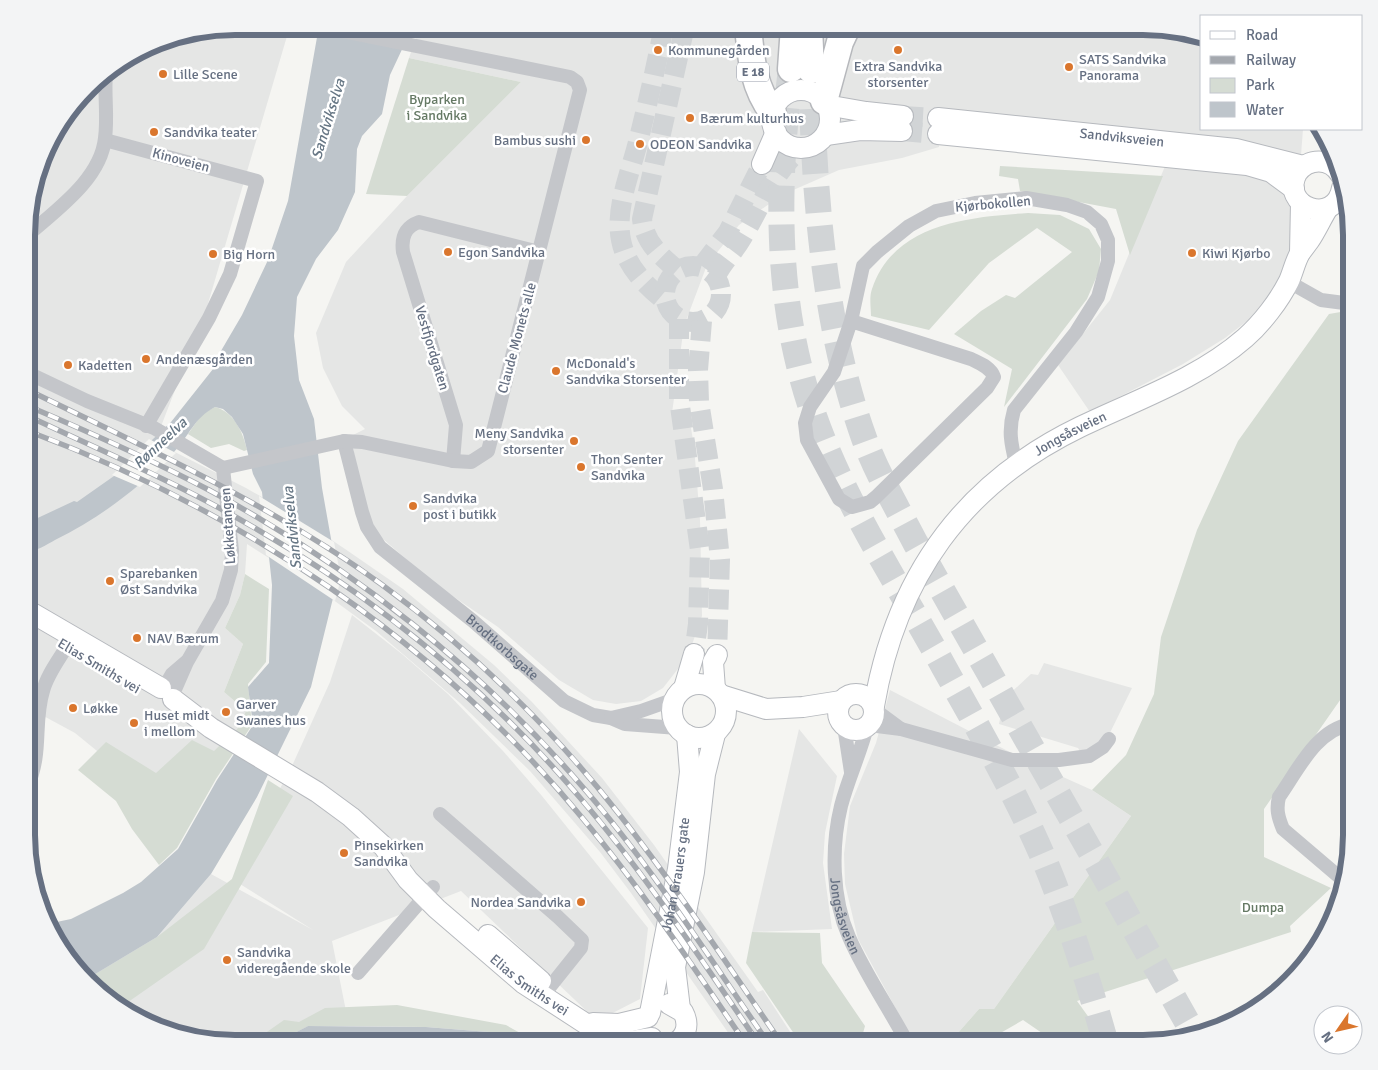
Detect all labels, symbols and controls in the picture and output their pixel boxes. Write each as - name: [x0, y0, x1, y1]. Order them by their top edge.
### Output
- legend: [1200, 15, 1363, 130]
- text: Road: [1246, 26, 1278, 44]
- place label: Kommunegården: [668, 42, 770, 59]
- marker: Kommunegården: [652, 44, 664, 56]
- marker: Extra Sandvika storsenter: [892, 44, 904, 56]
- place label: SATS Sandvika Panorama: [1079, 51, 1166, 84]
- text: Railway: [1246, 51, 1296, 69]
- place label: Extra Sandvika storsenter: [854, 58, 942, 91]
- marker: SATS Sandvika Panorama: [1063, 61, 1075, 73]
- road number: E 18: [737, 62, 769, 82]
- place label: Lille Scene: [173, 66, 238, 83]
- marker: Lille Scene: [157, 68, 169, 80]
- water label: Sandvikselva: [307, 76, 349, 161]
- text: Park: [1246, 76, 1275, 94]
- park label: Byparken i Sandvika: [407, 91, 467, 124]
- text: Water: [1246, 101, 1284, 119]
- place label: Bærum kulturhus: [700, 110, 804, 127]
- marker: Bærum kulturhus: [684, 112, 696, 124]
- place label: Sandvika teater: [164, 124, 258, 141]
- street label: Sandviksveien: [1079, 124, 1165, 150]
- marker: Sandvika teater: [148, 126, 160, 138]
- place label: Bambus sushi: [494, 132, 576, 149]
- marker: Bambus sushi: [580, 134, 592, 146]
- place label: ODEON Sandvika: [650, 136, 752, 153]
- marker: ODEON Sandvika: [634, 138, 646, 150]
- street label: Kinoveien: [151, 144, 211, 176]
- street label: Kjørbokollen: [954, 192, 1032, 216]
- place label: Egon Sandvika: [458, 244, 545, 261]
- place label: Kiwi Kjørbo: [1202, 245, 1271, 262]
- place label: Big Horn: [223, 246, 275, 263]
- marker: Egon Sandvika: [442, 246, 454, 258]
- marker: Kiwi Kjørbo: [1186, 247, 1198, 259]
- marker: Big Horn: [207, 248, 219, 260]
- street label: Claude Monets alle: [494, 281, 540, 395]
- street label: Vestfjordgaten: [411, 304, 453, 392]
- place label: Andenæsgården: [156, 351, 253, 368]
- marker: Andenæsgården: [140, 353, 152, 365]
- place label: McDonald's Sandvika Storsenter: [566, 355, 687, 388]
- place label: Kadetten: [78, 357, 132, 374]
- marker: Kadetten: [62, 359, 74, 371]
- marker: McDonald's Sandvika Storsenter: [550, 365, 562, 377]
- street label: Jongsåsveien: [1031, 407, 1109, 459]
- water label: Rønneelva: [129, 413, 191, 472]
- place label: Meny Sandvika storsenter: [475, 425, 565, 458]
- marker: Meny Sandvika storsenter: [568, 435, 580, 447]
- place label: Thon Senter Sandvika: [591, 451, 664, 484]
- marker: Thon Senter Sandvika: [575, 461, 587, 473]
- water label: Sandvikselva: [279, 485, 305, 570]
- street label: Løkketangen: [217, 487, 239, 565]
- place label: Sandvika post i butikk: [423, 490, 497, 523]
- marker: Sandvika post i butikk: [407, 500, 419, 512]
- place label: Sparebanken Øst Sandvika: [120, 565, 198, 598]
- marker: Sparebanken Øst Sandvika: [104, 575, 116, 587]
- street label: Brodtkorbsgate: [463, 610, 542, 684]
- place label: NAV Bærum: [147, 630, 219, 647]
- marker: NAV Bærum: [131, 632, 143, 644]
- street label: Elias Smiths vei: [55, 635, 143, 697]
- place label: Garver Swanes hus: [236, 696, 306, 729]
- place label: Løkke: [83, 700, 118, 717]
- marker: Løkke: [67, 702, 79, 714]
- marker: Garver Swanes hus: [220, 706, 232, 718]
- place label: Huset midt i mellom: [144, 707, 210, 740]
- marker: Huset midt i mellom: [128, 717, 140, 729]
- street label: Johan Grauers gate: [658, 816, 693, 933]
- place label: Pinsekirken Sandvika: [354, 837, 424, 870]
- marker: Pinsekirken Sandvika: [338, 847, 350, 859]
- street label: Jongsåsveien: [827, 877, 864, 957]
- place label: Nordea Sandvika: [471, 894, 571, 911]
- marker: Nordea Sandvika: [575, 896, 587, 908]
- park label: Dumpa: [1242, 899, 1284, 916]
- place label: Sandvika videregående skole: [237, 944, 351, 977]
- street label: Elias Smiths vei: [487, 950, 572, 1019]
- marker: Sandvika videregående skole: [221, 954, 233, 966]
- north arrow: [1313, 1005, 1363, 1055]
- text: N: [1318, 1028, 1337, 1046]

